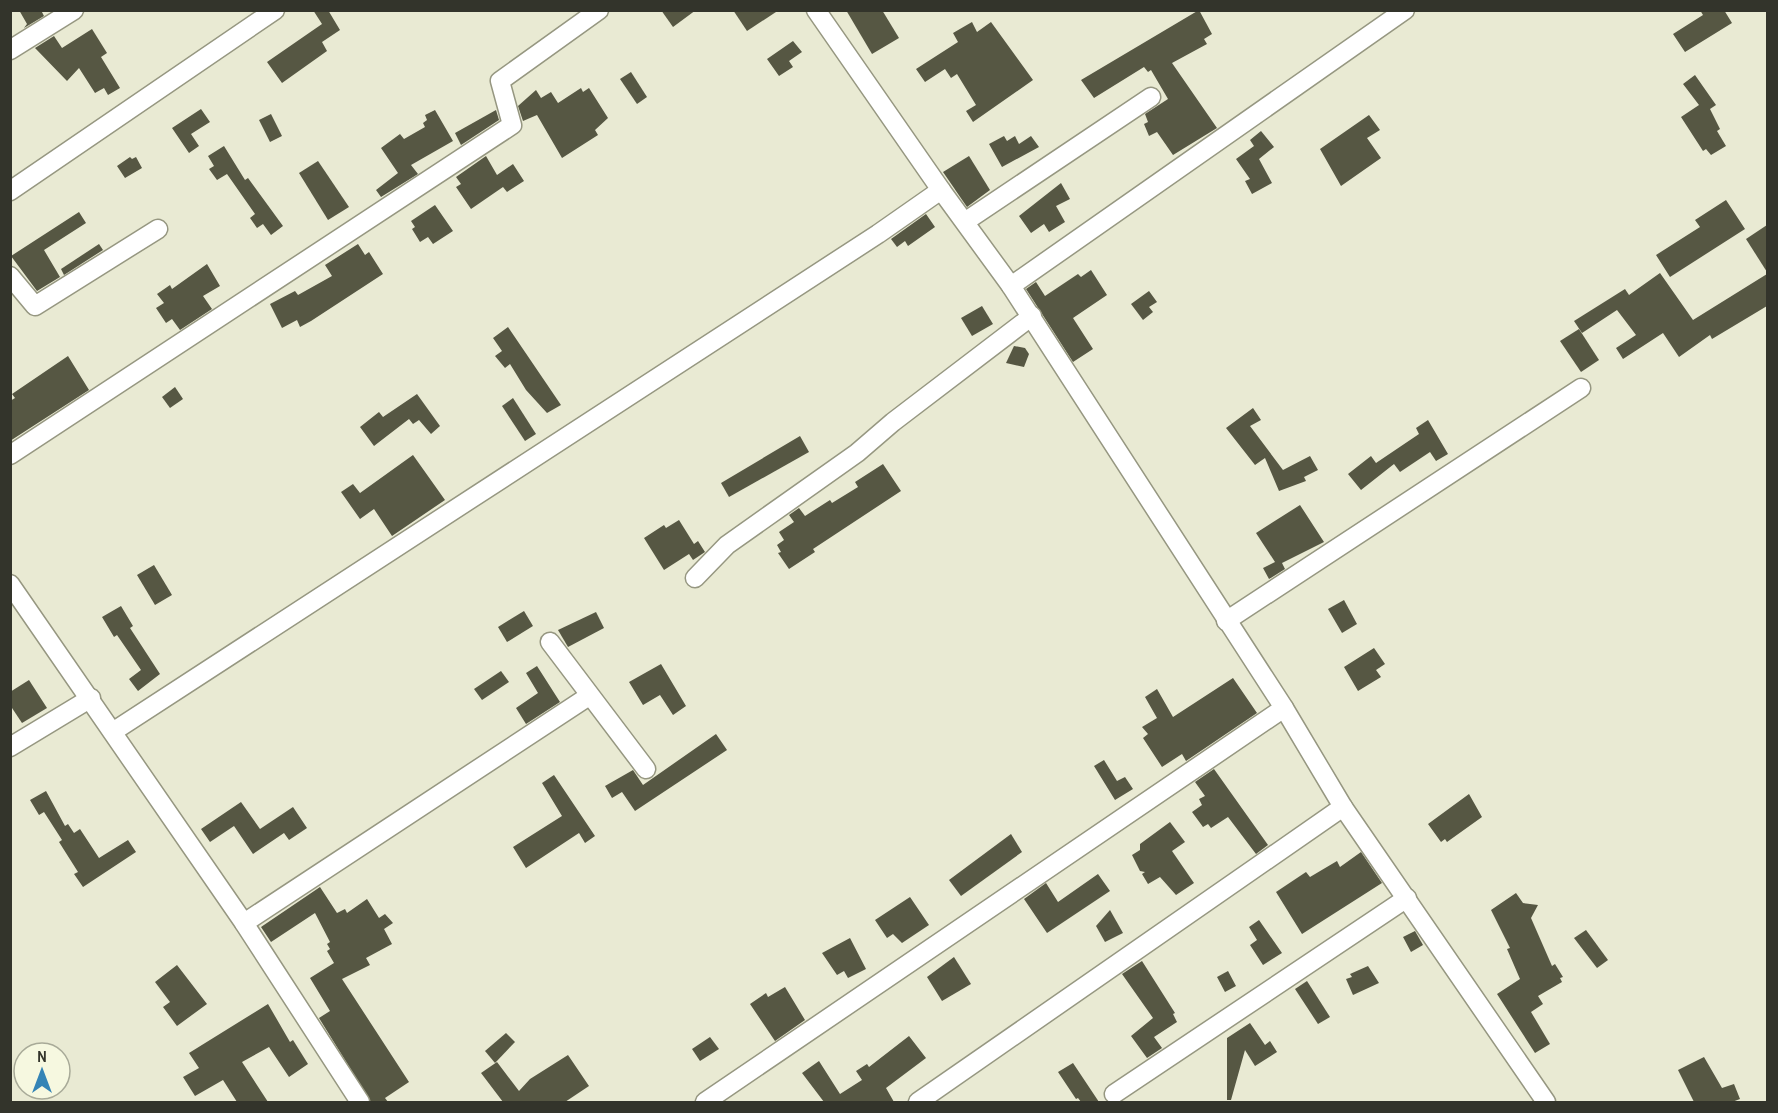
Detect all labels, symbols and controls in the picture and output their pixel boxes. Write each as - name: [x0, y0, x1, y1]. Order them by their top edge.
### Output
- north arrow: [12, 1041, 72, 1101]
- text: N: [37, 1045, 47, 1067]

